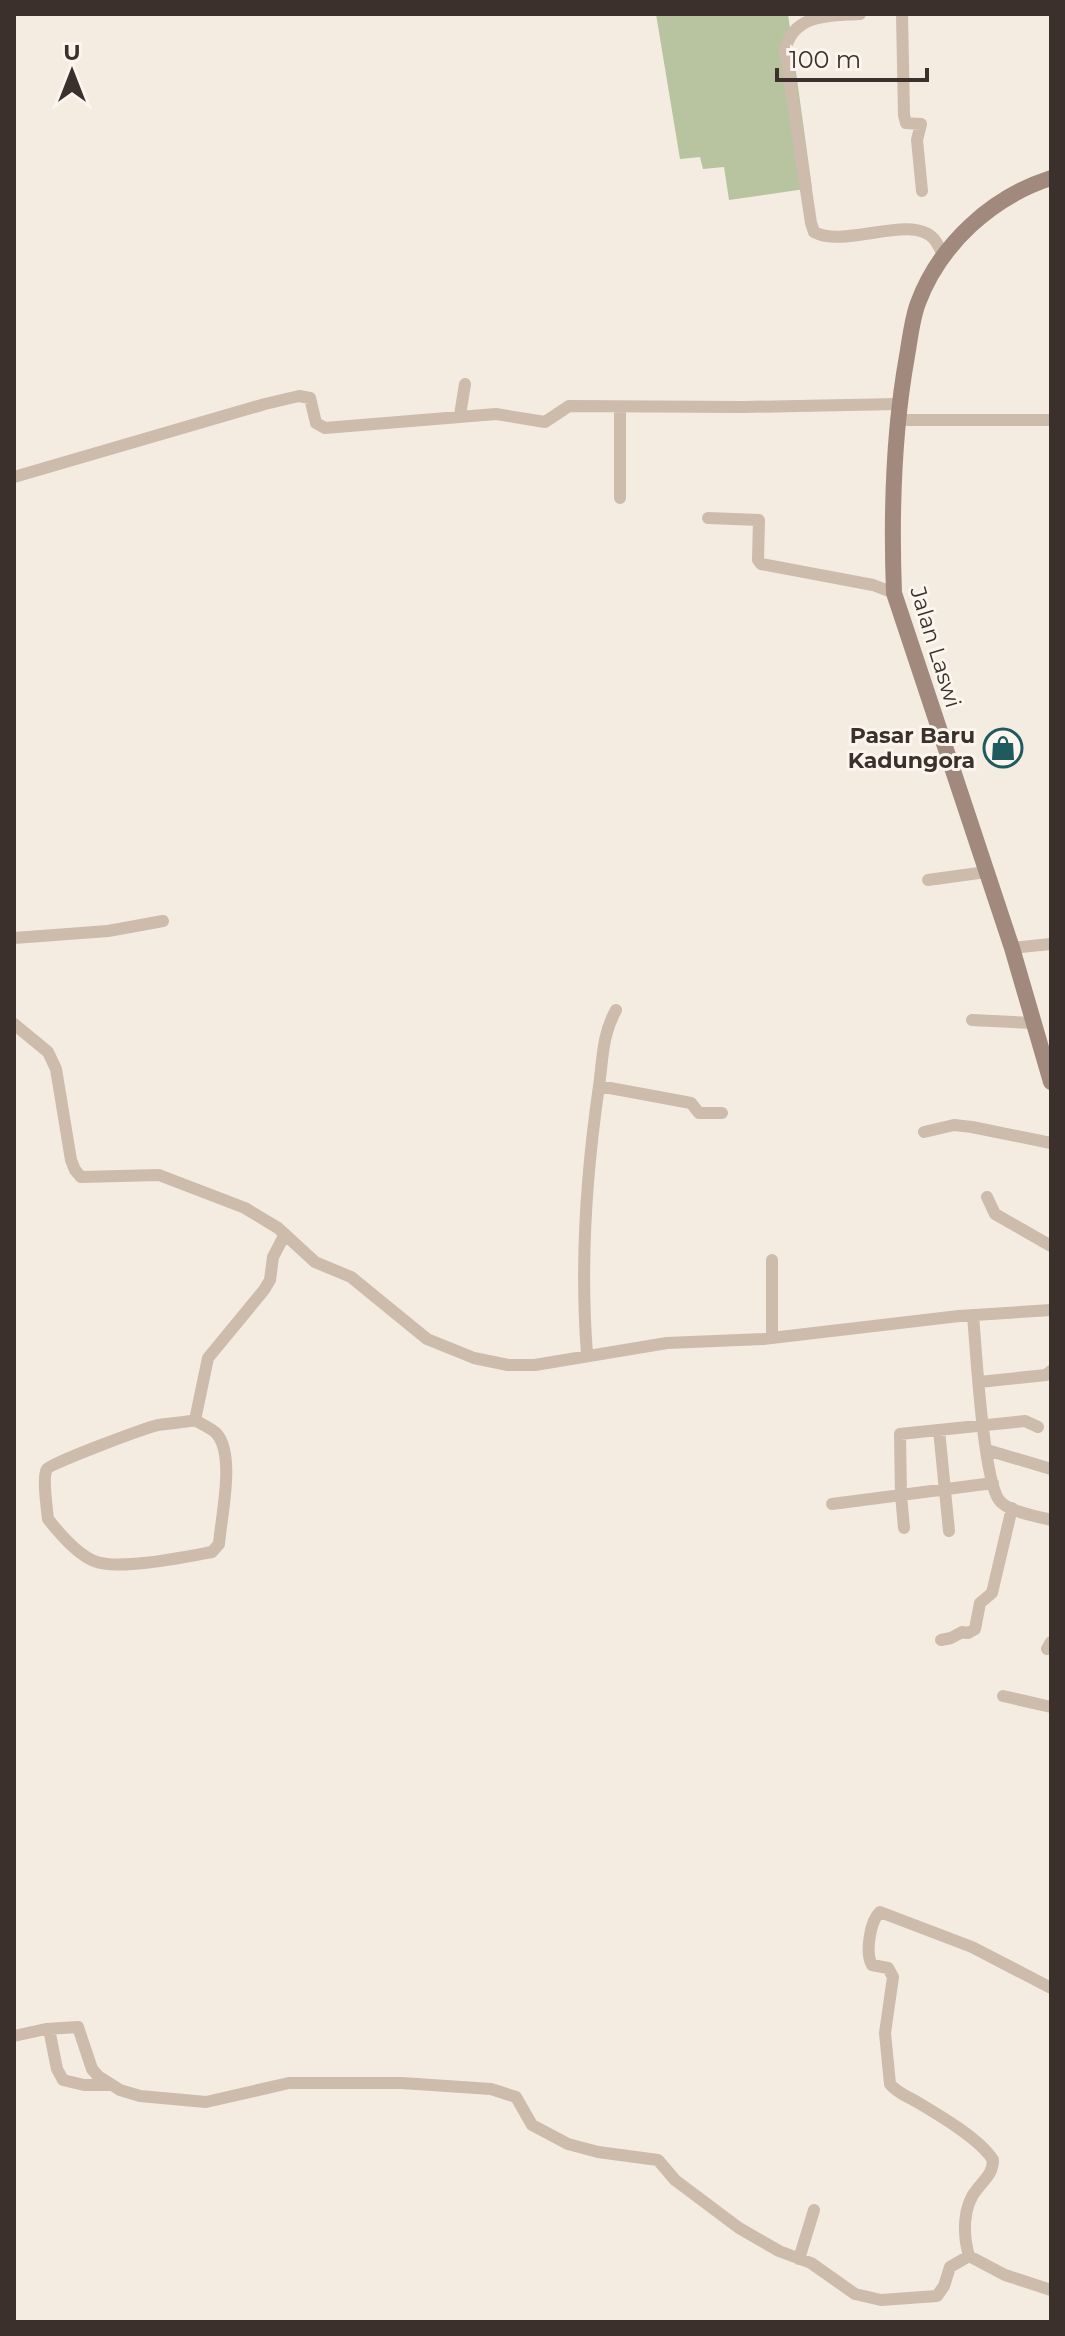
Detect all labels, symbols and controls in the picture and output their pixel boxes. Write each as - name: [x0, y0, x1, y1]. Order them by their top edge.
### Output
- north arrow: [32, 32, 112, 112]
- scale bar: [777, 32, 927, 82]
- text: U: [63, 39, 81, 66]
- text: 100 m: [789, 45, 861, 74]
- street label: Jalan Laswi: [904, 582, 967, 711]
- place label: Pasar Baru Kadungora: [848, 722, 975, 774]
- shop icon: Pasar Baru Kadungora: [982, 727, 1024, 769]

